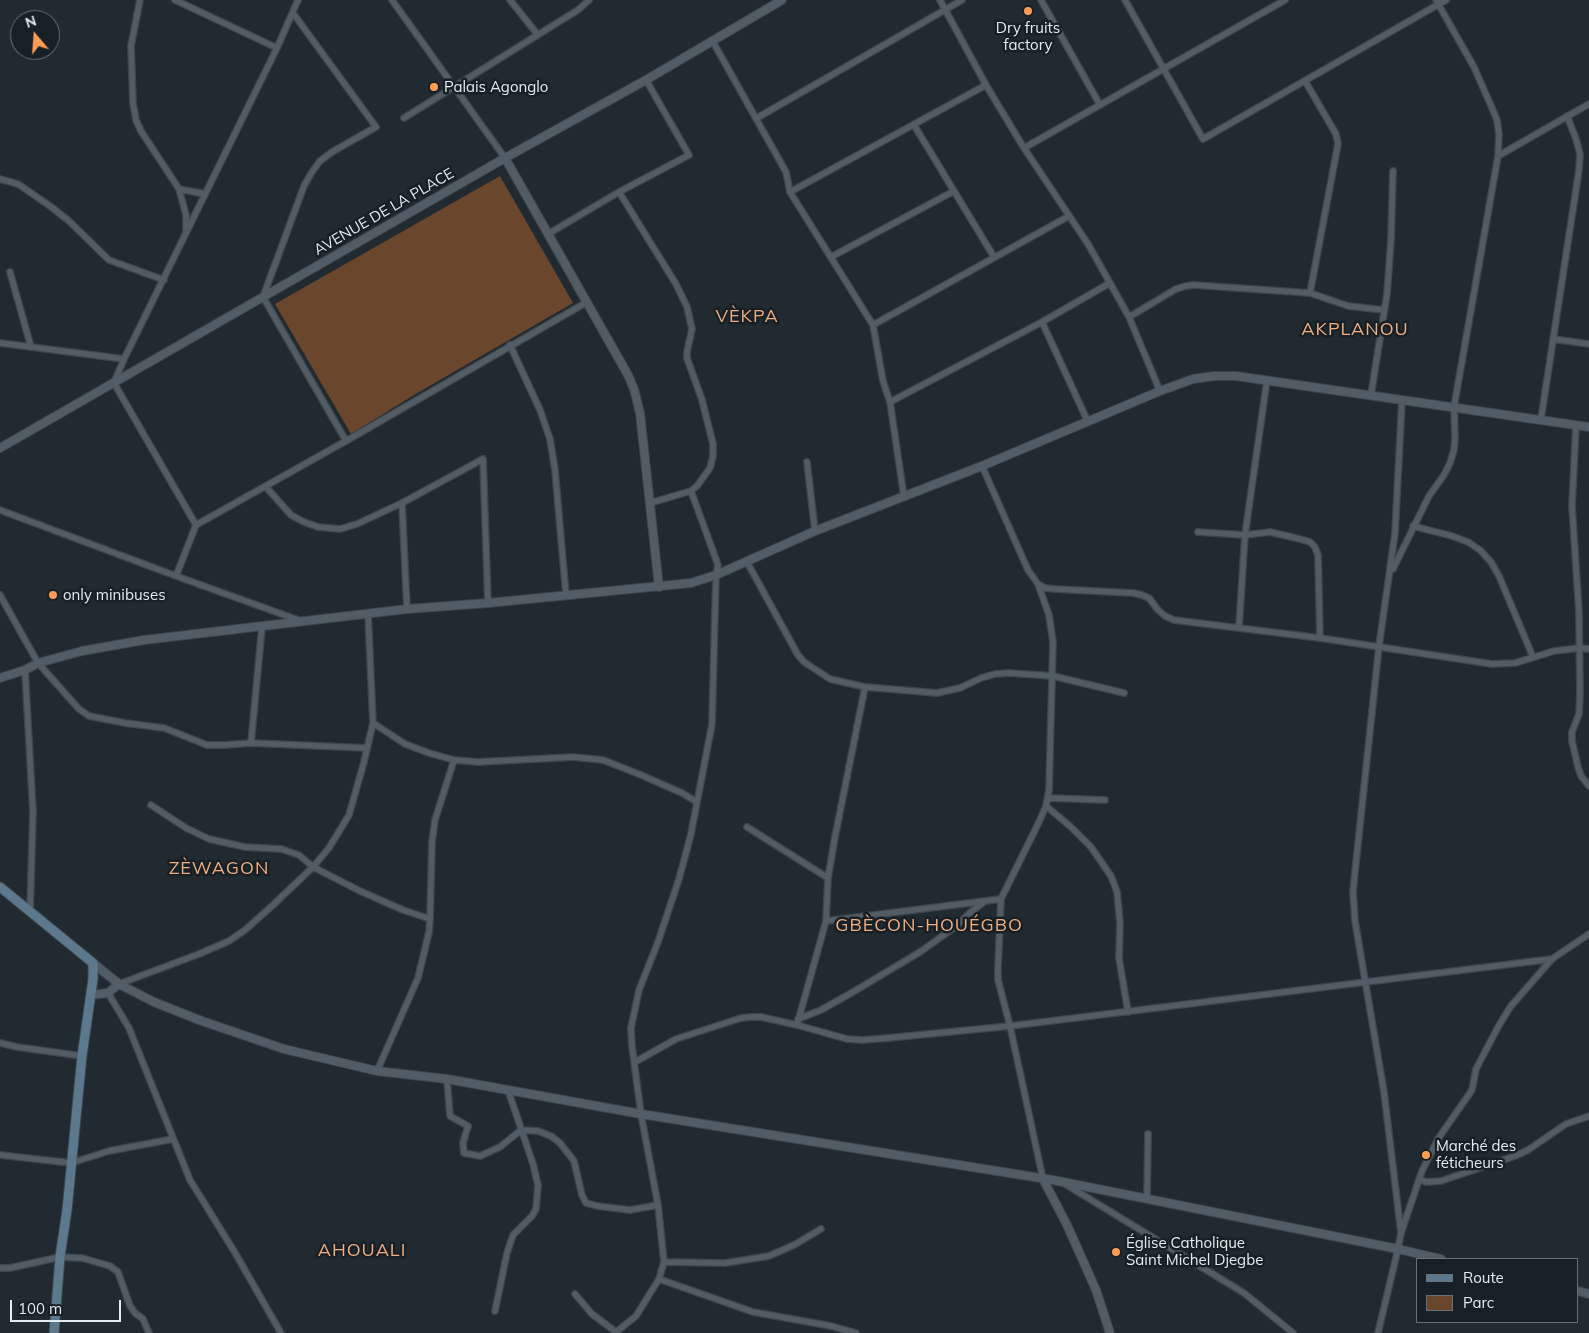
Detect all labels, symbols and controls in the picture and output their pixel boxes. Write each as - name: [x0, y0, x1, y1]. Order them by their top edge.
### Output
- marker: Dry fruits factory: [1022, 5, 1034, 17]
- north arrow: [10, 10, 60, 60]
- text: N: [23, 11, 38, 32]
- place label: Dry fruits factory: [996, 19, 1060, 54]
- place label: Palais Agonglo: [444, 78, 548, 96]
- marker: Palais Agonglo: [428, 81, 440, 93]
- street label: AVENUE DE LA PLACE: [311, 165, 457, 259]
- district label: VÈKPA: [715, 306, 779, 328]
- district label: AKPLANOU: [1300, 319, 1410, 341]
- place label: only minibuses: [63, 586, 166, 604]
- marker: only minibuses: [47, 589, 59, 601]
- district label: ZÈWAGON: [168, 858, 270, 880]
- district label: GBÈCON-HOUÉGBO: [833, 915, 1025, 937]
- place label: Marché des féticheurs: [1436, 1137, 1516, 1172]
- marker: Marché des féticheurs: [1420, 1149, 1432, 1161]
- place label: Église Catholique Saint Michel Djegbe: [1126, 1234, 1263, 1269]
- district label: AHOUALI: [317, 1240, 407, 1262]
- marker: Église Catholique Saint Michel Djegbe: [1110, 1246, 1122, 1258]
- legend: [1416, 1258, 1579, 1323]
- text: Route: [1463, 1268, 1504, 1287]
- scale bar: [12, 1290, 124, 1322]
- text: Parc: [1463, 1293, 1494, 1312]
- text: 100 m: [18, 1299, 62, 1318]

